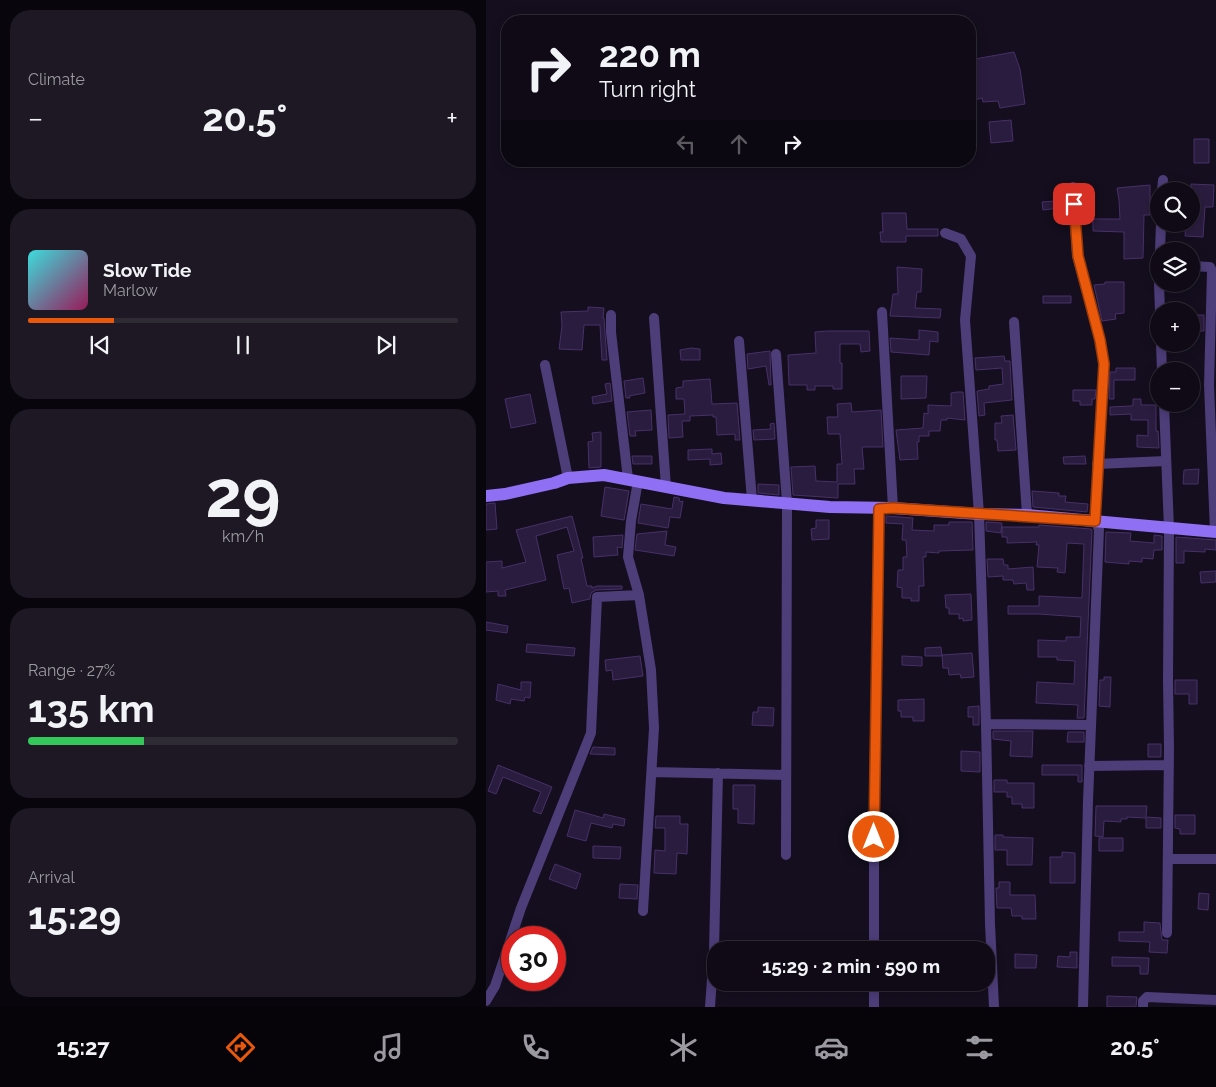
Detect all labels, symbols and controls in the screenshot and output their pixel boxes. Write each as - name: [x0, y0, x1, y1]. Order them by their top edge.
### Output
- text: 220 m: [599, 34, 701, 75]
- icon: right: [516, 35, 581, 100]
- text: Climate: [28, 70, 85, 89]
- text: Turn right: [599, 76, 696, 102]
- text: 20.5°: [202, 95, 287, 140]
- text: −: [28, 102, 43, 135]
- text: +: [446, 102, 458, 135]
- icon: left: [672, 130, 700, 158]
- icon: ahead: [725, 130, 753, 158]
- icon: right: [778, 130, 806, 158]
- map controls: [1150, 182, 1200, 412]
- button: search: [1150, 182, 1200, 232]
- pin: [1053, 183, 1095, 225]
- icon: arrive: [1060, 190, 1088, 218]
- button: layers: [1150, 242, 1200, 292]
- text: Slow Tide: [103, 259, 192, 281]
- text: Marlow: [103, 281, 158, 300]
- button: +: [1150, 302, 1200, 352]
- icon: previous: [86, 331, 114, 359]
- icon: pause: [229, 331, 257, 359]
- icon: next: [372, 331, 400, 359]
- button: −: [1150, 362, 1200, 412]
- text: 29: [206, 456, 280, 532]
- text: km/h: [222, 527, 264, 546]
- text: Range · 27%: [28, 661, 115, 680]
- text: 135 km: [28, 686, 155, 731]
- position arrow: [847, 810, 899, 862]
- text: Arrival: [28, 868, 75, 887]
- text: 15:29: [28, 893, 121, 938]
- speed limit sign: 30: [501, 926, 566, 991]
- text: 15:29 · 2 min · 590 m: [762, 955, 940, 977]
- icon: directions: [223, 1030, 258, 1065]
- icon: music: [371, 1030, 406, 1065]
- icon: phone: [518, 1030, 553, 1065]
- icon: climate: [666, 1030, 701, 1065]
- icon: car: [814, 1030, 849, 1065]
- icon: filters: [962, 1030, 997, 1065]
- text: 15:27: [56, 1034, 110, 1060]
- text: 20.5°: [1110, 1034, 1159, 1060]

